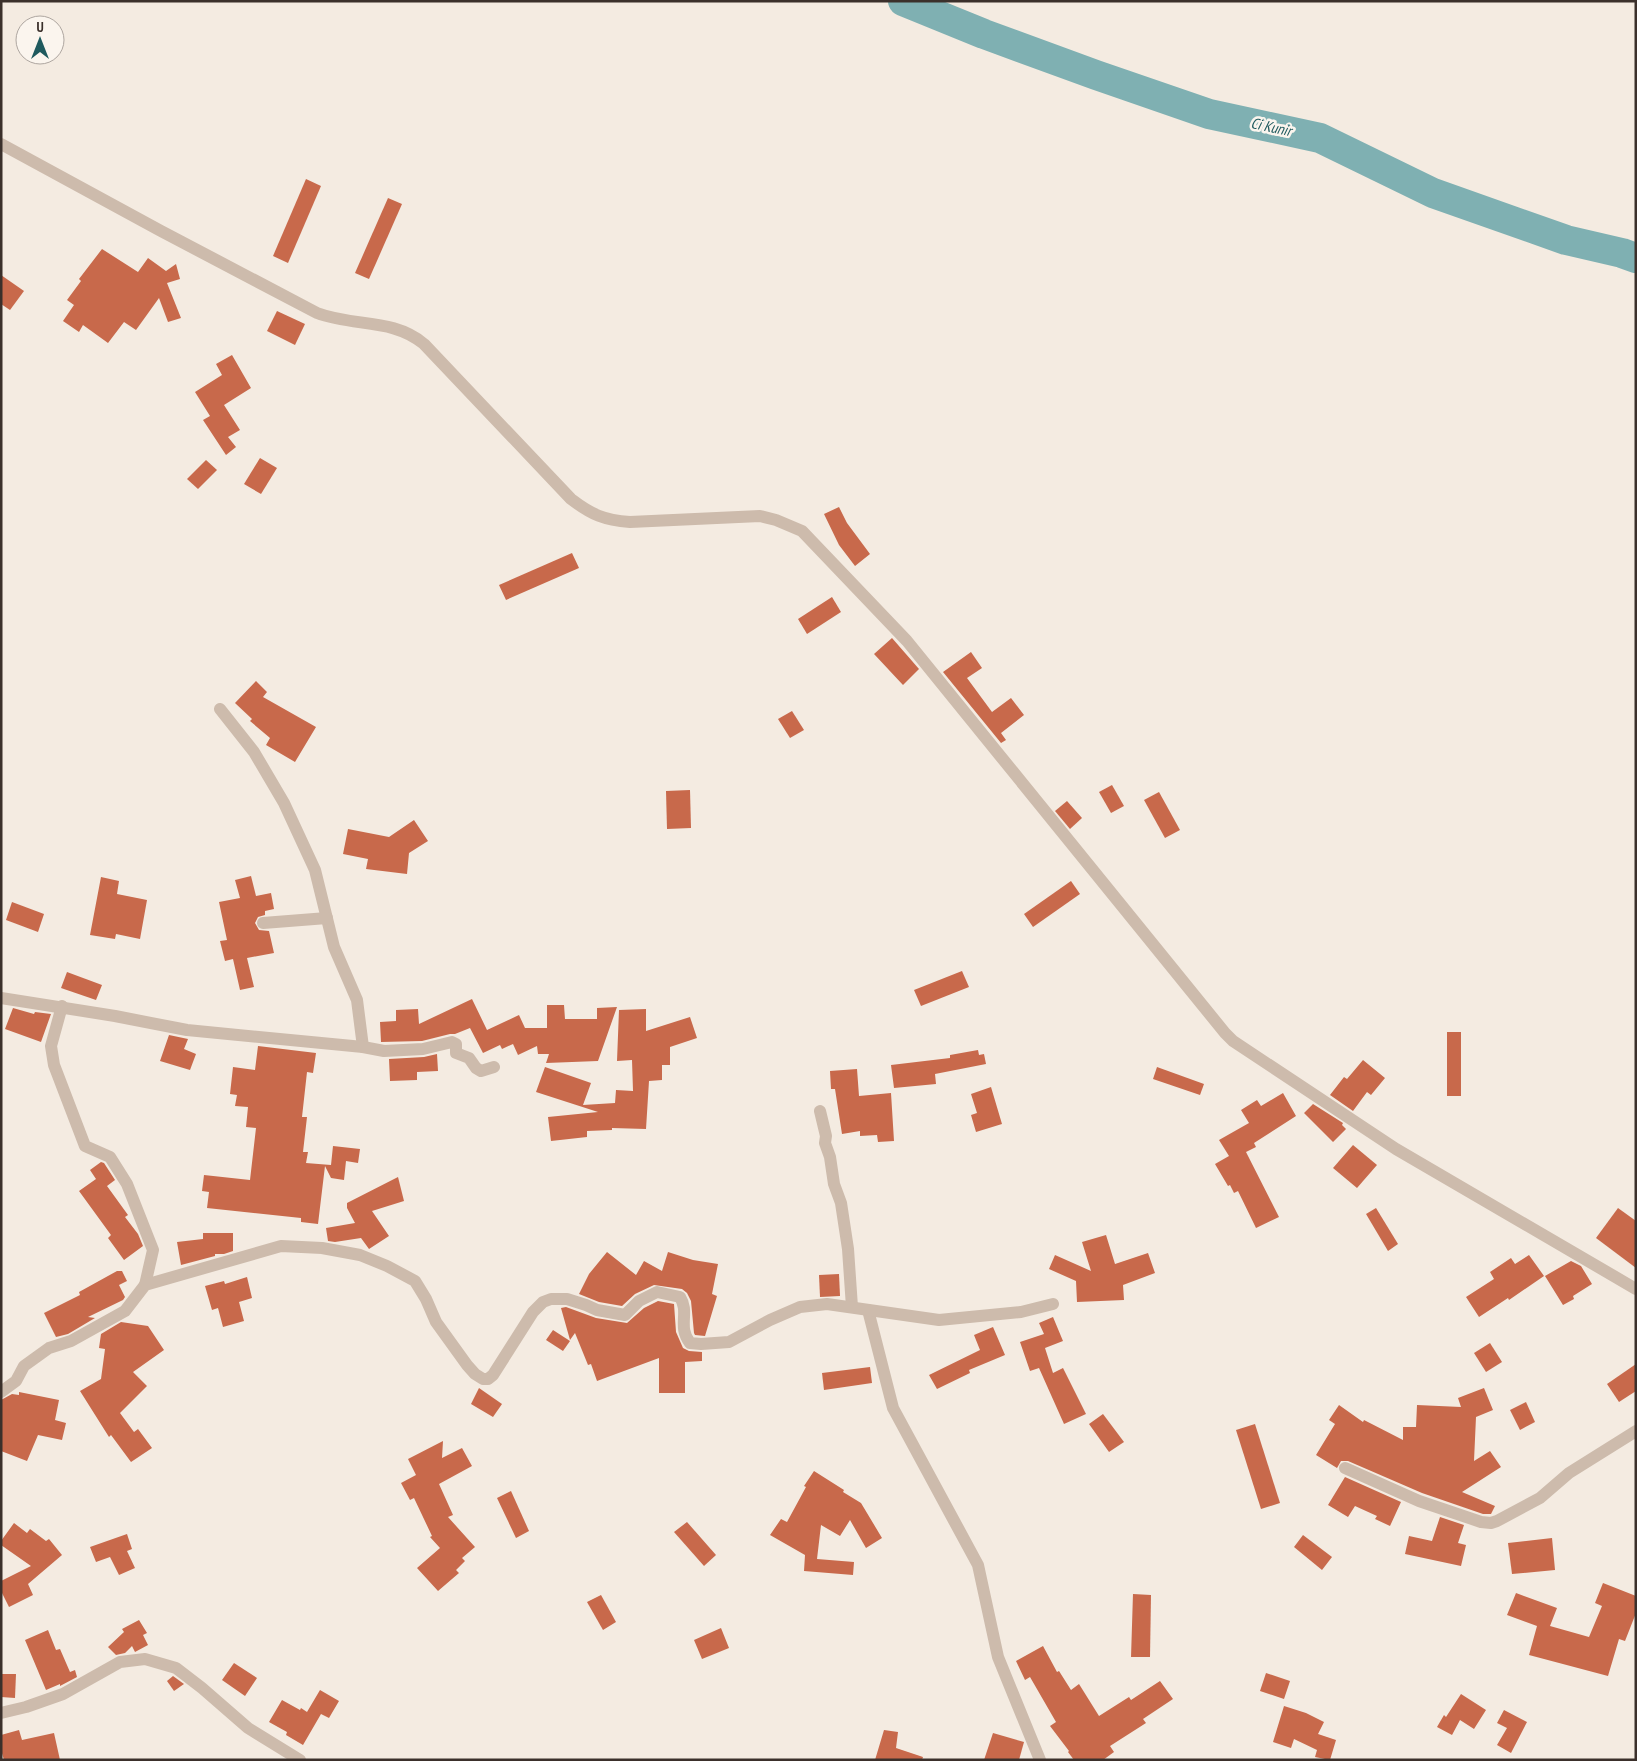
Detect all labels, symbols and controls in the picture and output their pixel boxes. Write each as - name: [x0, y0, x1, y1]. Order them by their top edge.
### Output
- north arrow: [15, 15, 65, 65]
- text: U: [36, 18, 44, 36]
- water label: Ci Kunir: [1249, 113, 1295, 140]

